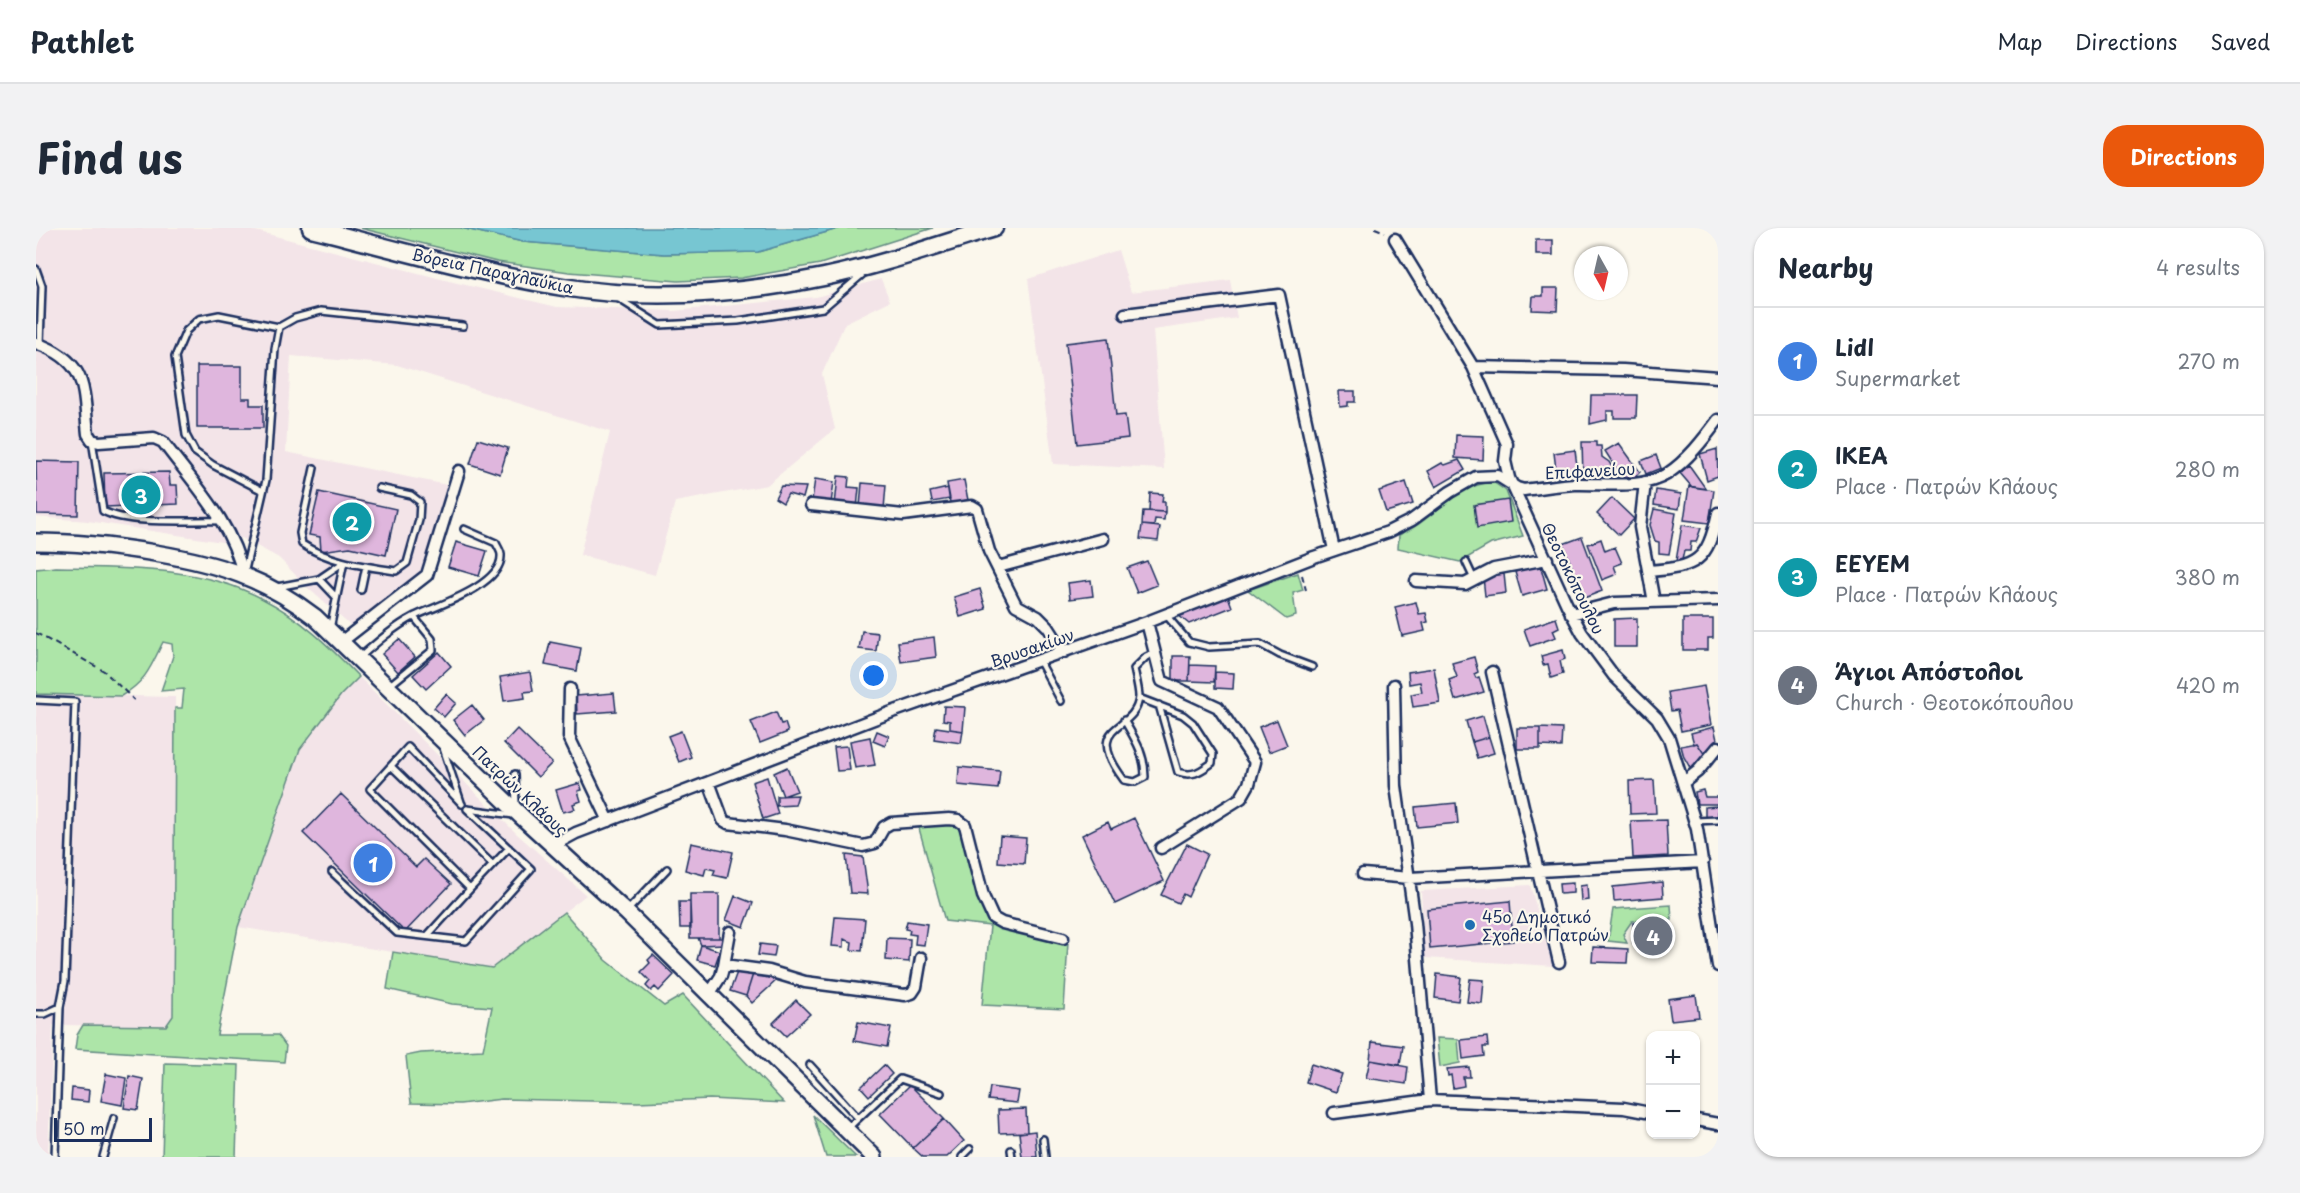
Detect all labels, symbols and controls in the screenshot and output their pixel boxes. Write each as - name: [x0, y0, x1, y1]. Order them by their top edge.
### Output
- text: Pathlet: [30, 20, 134, 63]
- text: Map: [1997, 25, 2042, 57]
- text: Directions: [2075, 25, 2177, 57]
- text: Saved: [2210, 25, 2270, 57]
- text: Find us: [36, 125, 183, 188]
- button: Directions: [2103, 125, 2264, 187]
- street label: Βόρεια Παραγλαύκια: [410, 241, 577, 299]
- north arrow: [1574, 246, 1628, 300]
- text: Nearby: [1778, 248, 1873, 287]
- text: 4 results: [2156, 252, 2240, 282]
- text: Lidl: [1835, 330, 1874, 363]
- text: 1: [1793, 346, 1802, 376]
- text: 270 m: [2177, 346, 2240, 376]
- text: Supermarket: [1835, 363, 1961, 393]
- text: IKEA: [1835, 438, 1888, 471]
- text: 2: [1790, 454, 1805, 484]
- text: 280 m: [2175, 454, 2240, 484]
- street label: Επιφανείου: [1544, 456, 1636, 484]
- text: Place · Πατρών Κλάους: [1835, 471, 2058, 501]
- pin: 3: [122, 472, 160, 518]
- pin: 2: [332, 500, 372, 544]
- street label: Θεοτοκόπουλου: [1537, 518, 1611, 638]
- text: EEYEM: [1835, 546, 1910, 579]
- text: 3: [1791, 562, 1804, 592]
- text: 380 m: [2174, 562, 2240, 592]
- text: Place · Πατρών Κλάους: [1835, 579, 2058, 609]
- street label: Βρυσακίων: [987, 621, 1077, 673]
- text: Άγιοι Απόστολοι: [1835, 654, 2023, 687]
- your location: [859, 661, 888, 690]
- text: 4: [1791, 670, 1804, 700]
- text: 420 m: [2176, 670, 2240, 700]
- text: Church · Θεοτοκόπουλου: [1835, 687, 2074, 717]
- street label: Πατρών Κλάους: [468, 739, 574, 841]
- pin: 1: [354, 840, 392, 886]
- place label: 45ο Δημοτικό Σχολείο Πατρών: [1482, 904, 1609, 946]
- pin: 4: [1634, 914, 1672, 958]
- marker: 45ο Δημοτικό Σχολείο Πατρών: [1463, 918, 1477, 932]
- map controls: [1646, 1031, 1700, 1139]
- button: +: [1646, 1031, 1700, 1085]
- button: −: [1646, 1085, 1700, 1139]
- scale bar: [54, 1115, 152, 1142]
- text: 50 m: [63, 1116, 104, 1140]

